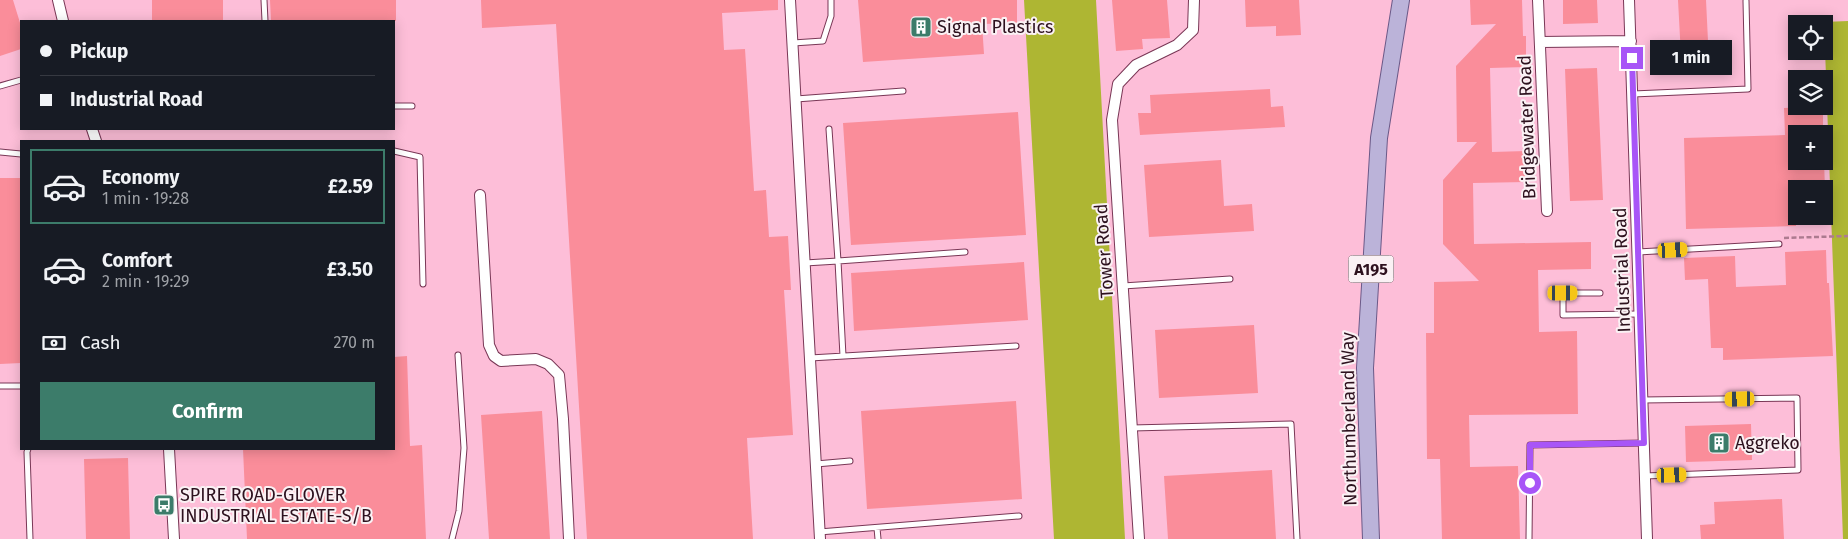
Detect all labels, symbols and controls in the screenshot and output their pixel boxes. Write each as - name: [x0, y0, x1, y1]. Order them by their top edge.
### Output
- building icon: Signal Plastics: [909, 15, 933, 39]
- map controls: [1788, 15, 1833, 225]
- button: locate: [1788, 15, 1833, 60]
- place label: Signal Plastics: [937, 16, 1054, 38]
- text: Pickup: [70, 40, 128, 63]
- callout: 1 min: [1650, 40, 1732, 76]
- route end: [1621, 47, 1643, 69]
- text: 1 min: [1672, 48, 1710, 67]
- street label: Bridgewater Road: [1513, 54, 1541, 200]
- button: layers: [1788, 70, 1833, 115]
- text: Industrial Road: [70, 88, 203, 111]
- button: +: [1788, 125, 1833, 170]
- icon: car: [42, 164, 87, 209]
- text: Economy: [102, 166, 179, 189]
- text: £2.59: [328, 175, 373, 198]
- button: −: [1788, 180, 1833, 225]
- text: 1 min · 19:28: [102, 189, 189, 208]
- street label: Tower Road: [1090, 203, 1118, 299]
- street label: Industrial Road: [1609, 207, 1635, 333]
- car: [1657, 242, 1688, 258]
- icon: car: [42, 247, 87, 292]
- text: Comfort: [102, 249, 172, 272]
- road number: A195: [1348, 255, 1394, 282]
- text: £3.50: [327, 258, 373, 281]
- text: 2 min · 19:29: [102, 272, 189, 291]
- car: [1548, 286, 1578, 301]
- icon: cash: [40, 329, 68, 357]
- text: Cash: [80, 331, 121, 354]
- street label: Northumberland Way: [1336, 332, 1362, 506]
- text: 270 m: [333, 333, 375, 352]
- button: Confirm: [40, 382, 375, 440]
- car: [1724, 391, 1755, 407]
- building icon: Aggreko: [1707, 431, 1731, 455]
- place label: Aggreko: [1735, 432, 1800, 454]
- car: [1656, 467, 1687, 483]
- route start: [1519, 472, 1541, 494]
- place label: SPIRE ROAD-GLOVER INDUSTRIAL ESTATE-S/B: [180, 484, 372, 527]
- bus stop icon: SPIRE ROAD-GLOVER INDUSTRIAL ESTATE-S/B: [152, 493, 176, 517]

